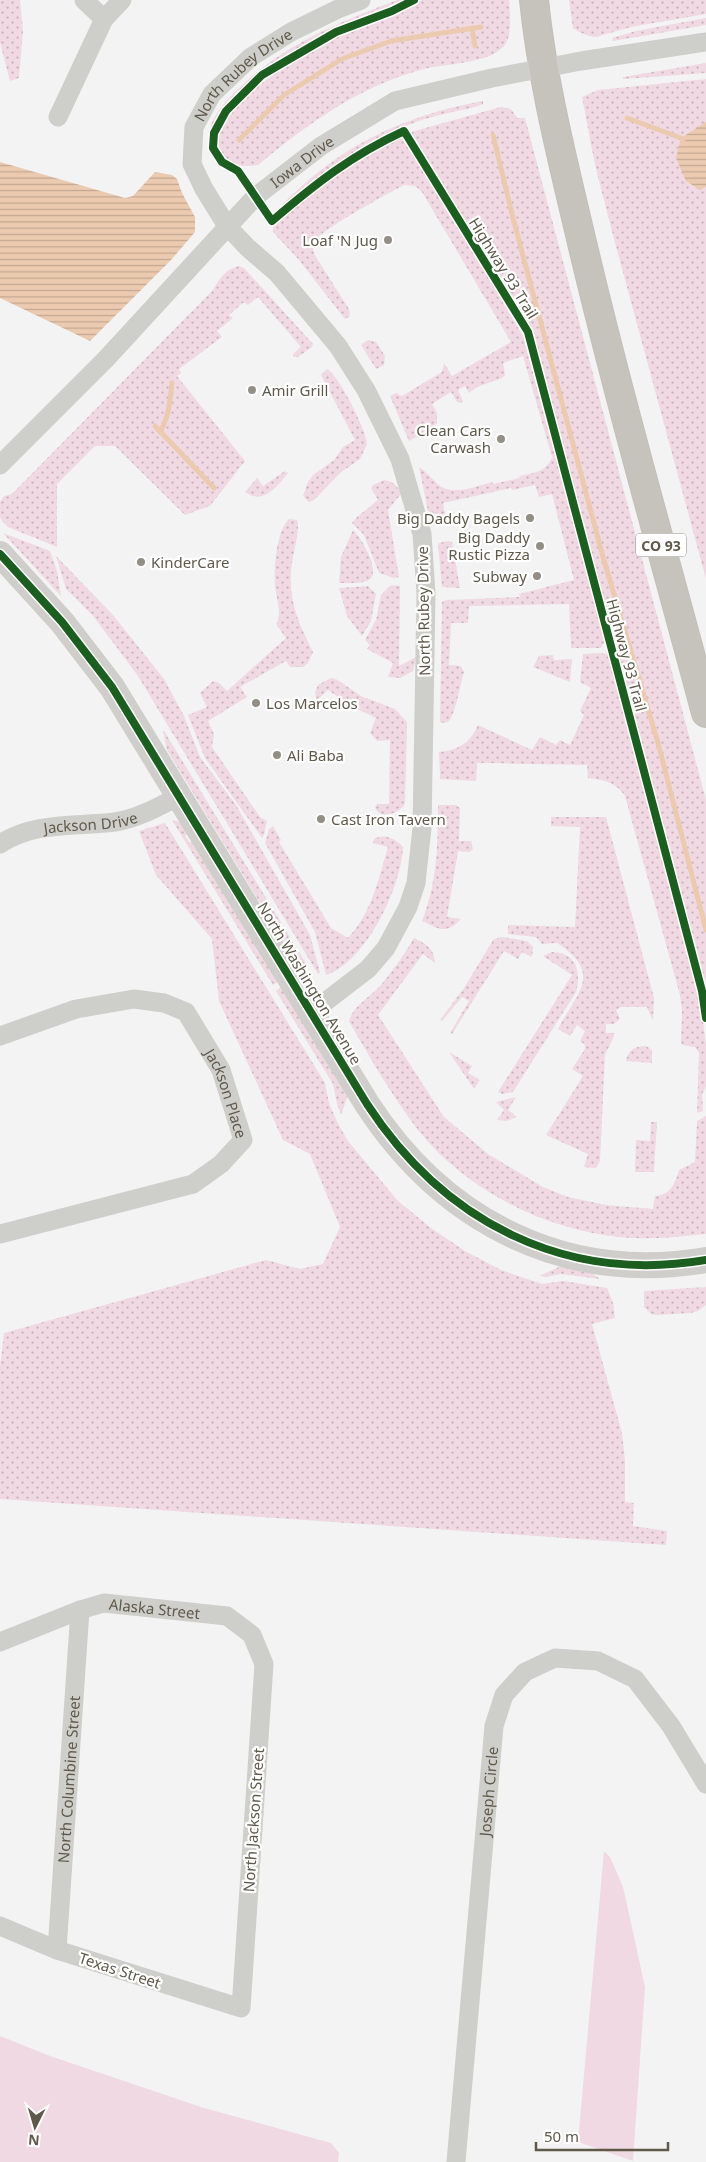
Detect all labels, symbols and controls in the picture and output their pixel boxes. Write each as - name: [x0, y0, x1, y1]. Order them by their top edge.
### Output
- street label: North Rubey Drive: [189, 24, 296, 125]
- street label: Iowa Drive: [266, 131, 337, 192]
- street label: Highway 93 Trail: [465, 214, 543, 322]
- place label: Loaf 'N Jug: [302, 230, 378, 250]
- marker: Loaf 'N Jug: [382, 234, 394, 246]
- place label: Amir Grill: [262, 380, 328, 400]
- marker: Amir Grill: [246, 384, 258, 396]
- place label: Clean Cars Carwash: [416, 420, 491, 457]
- marker: Clean Cars Carwash: [495, 433, 507, 445]
- place label: Big Daddy Bagels: [397, 508, 520, 528]
- marker: Big Daddy Bagels: [524, 512, 536, 524]
- place label: Big Daddy Rustic Pizza: [448, 527, 530, 564]
- road number: CO 93: [636, 534, 686, 556]
- marker: Big Daddy Rustic Pizza: [534, 540, 546, 552]
- street label: North Rubey Drive: [412, 546, 434, 676]
- place label: KinderCare: [151, 552, 230, 572]
- marker: KinderCare: [135, 556, 147, 568]
- place label: Subway: [473, 566, 527, 586]
- marker: Subway: [531, 570, 543, 582]
- street label: Highway 93 Trail: [602, 596, 652, 714]
- place label: Los Marcelos: [266, 693, 358, 713]
- marker: Los Marcelos: [250, 697, 262, 709]
- place label: Ali Baba: [287, 745, 344, 765]
- marker: Ali Baba: [271, 749, 283, 761]
- street label: Jackson Drive: [40, 807, 140, 838]
- place label: Cast Iron Tavern: [331, 809, 446, 829]
- marker: Cast Iron Tavern: [315, 813, 327, 825]
- street label: North Washington Avenue: [253, 898, 367, 1068]
- street label: Jackson Place: [199, 1043, 252, 1141]
- street label: Alaska Street: [108, 1594, 202, 1623]
- street label: North Columbine Street: [53, 1694, 84, 1864]
- street label: Joseph Circle: [474, 1746, 502, 1839]
- street label: North Jackson Street: [238, 1747, 268, 1893]
- street label: Texas Street: [77, 1947, 164, 1993]
- north arrow: [10, 2102, 60, 2152]
- scale bar: [536, 2120, 668, 2152]
- text: 50 m: [544, 2126, 579, 2146]
- text: N: [27, 2130, 40, 2150]

